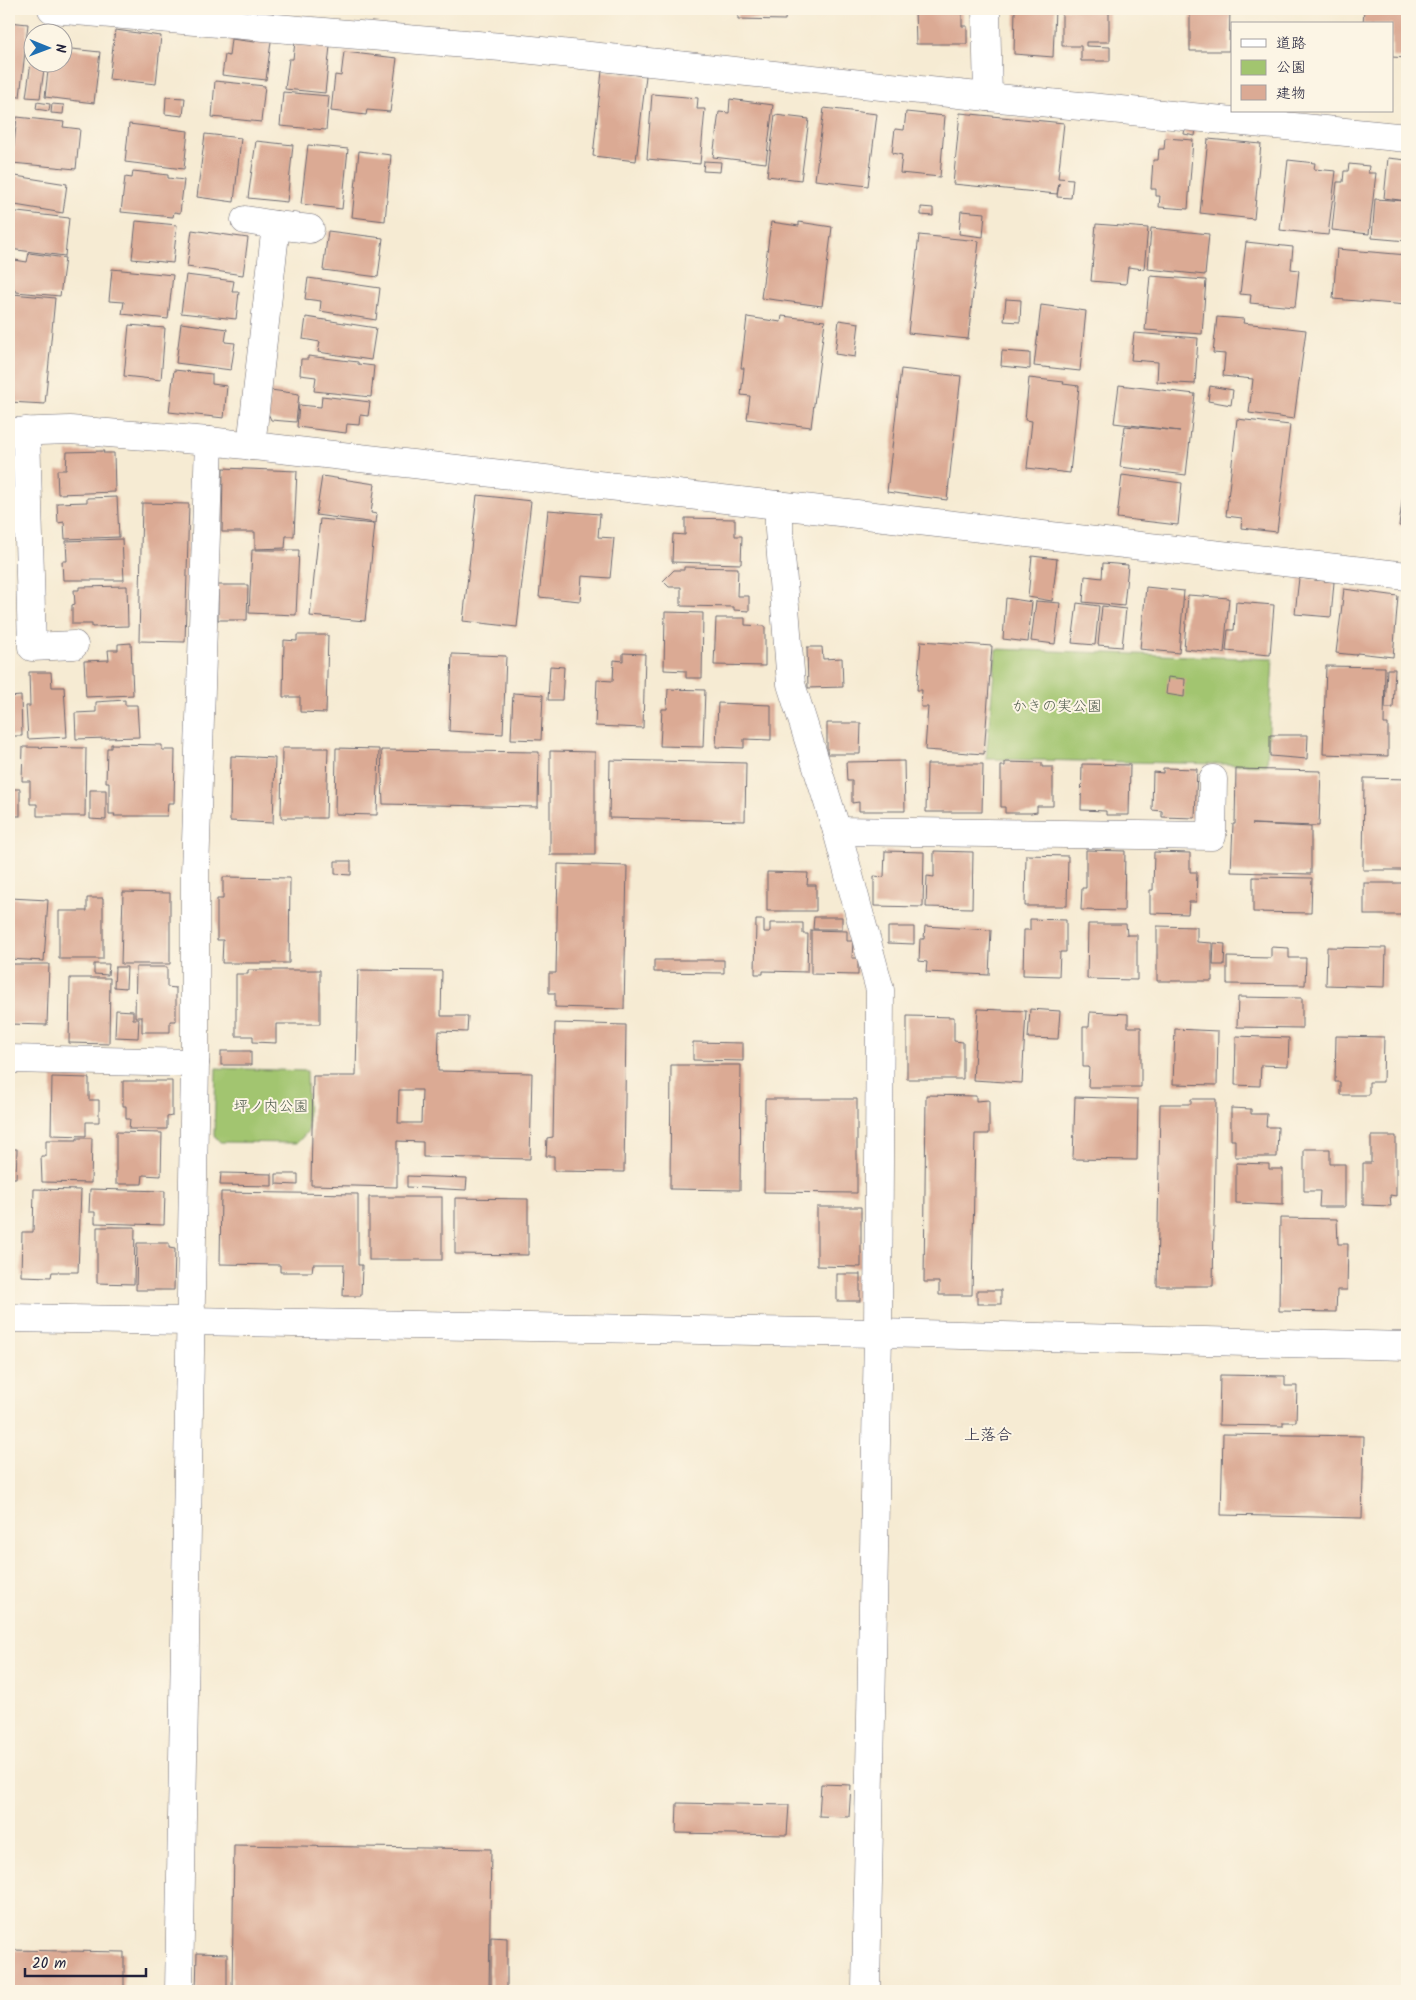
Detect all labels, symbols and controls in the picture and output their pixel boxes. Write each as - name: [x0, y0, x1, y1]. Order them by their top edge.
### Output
- north arrow: [22, 22, 72, 72]
- legend: [1231, 22, 1394, 112]
- text: 道路: [1276, 32, 1306, 56]
- text: N: [49, 44, 71, 53]
- text: 公園: [1276, 56, 1306, 80]
- text: 建物: [1276, 82, 1306, 106]
- park label: かきの実公園: [1012, 695, 1102, 719]
- park label: 坪ノ内公園: [233, 1095, 309, 1119]
- district label: 上落合: [964, 1423, 1012, 1448]
- scale bar: [25, 1945, 146, 1977]
- text: 20 m: [32, 1952, 66, 1976]

